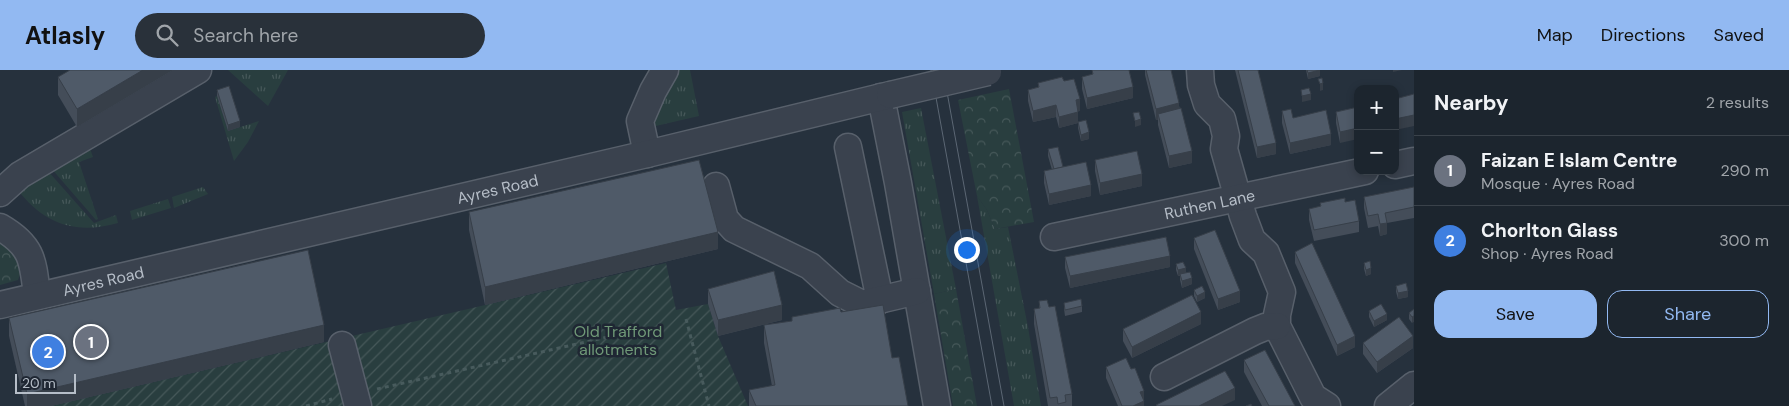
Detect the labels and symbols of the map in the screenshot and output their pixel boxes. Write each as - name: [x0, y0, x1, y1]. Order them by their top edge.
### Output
- street label: Ayres Road: [455, 170, 540, 209]
- street label: Ruthen Lane: [1162, 185, 1257, 224]
- your location: [954, 237, 980, 263]
- street label: Ayres Road: [61, 262, 146, 301]
- park label: Old Trafford allotments: [574, 321, 662, 360]
- pin: 1: [75, 323, 107, 361]
- pin: 2: [32, 333, 64, 371]
- scale bar: [15, 371, 76, 394]

